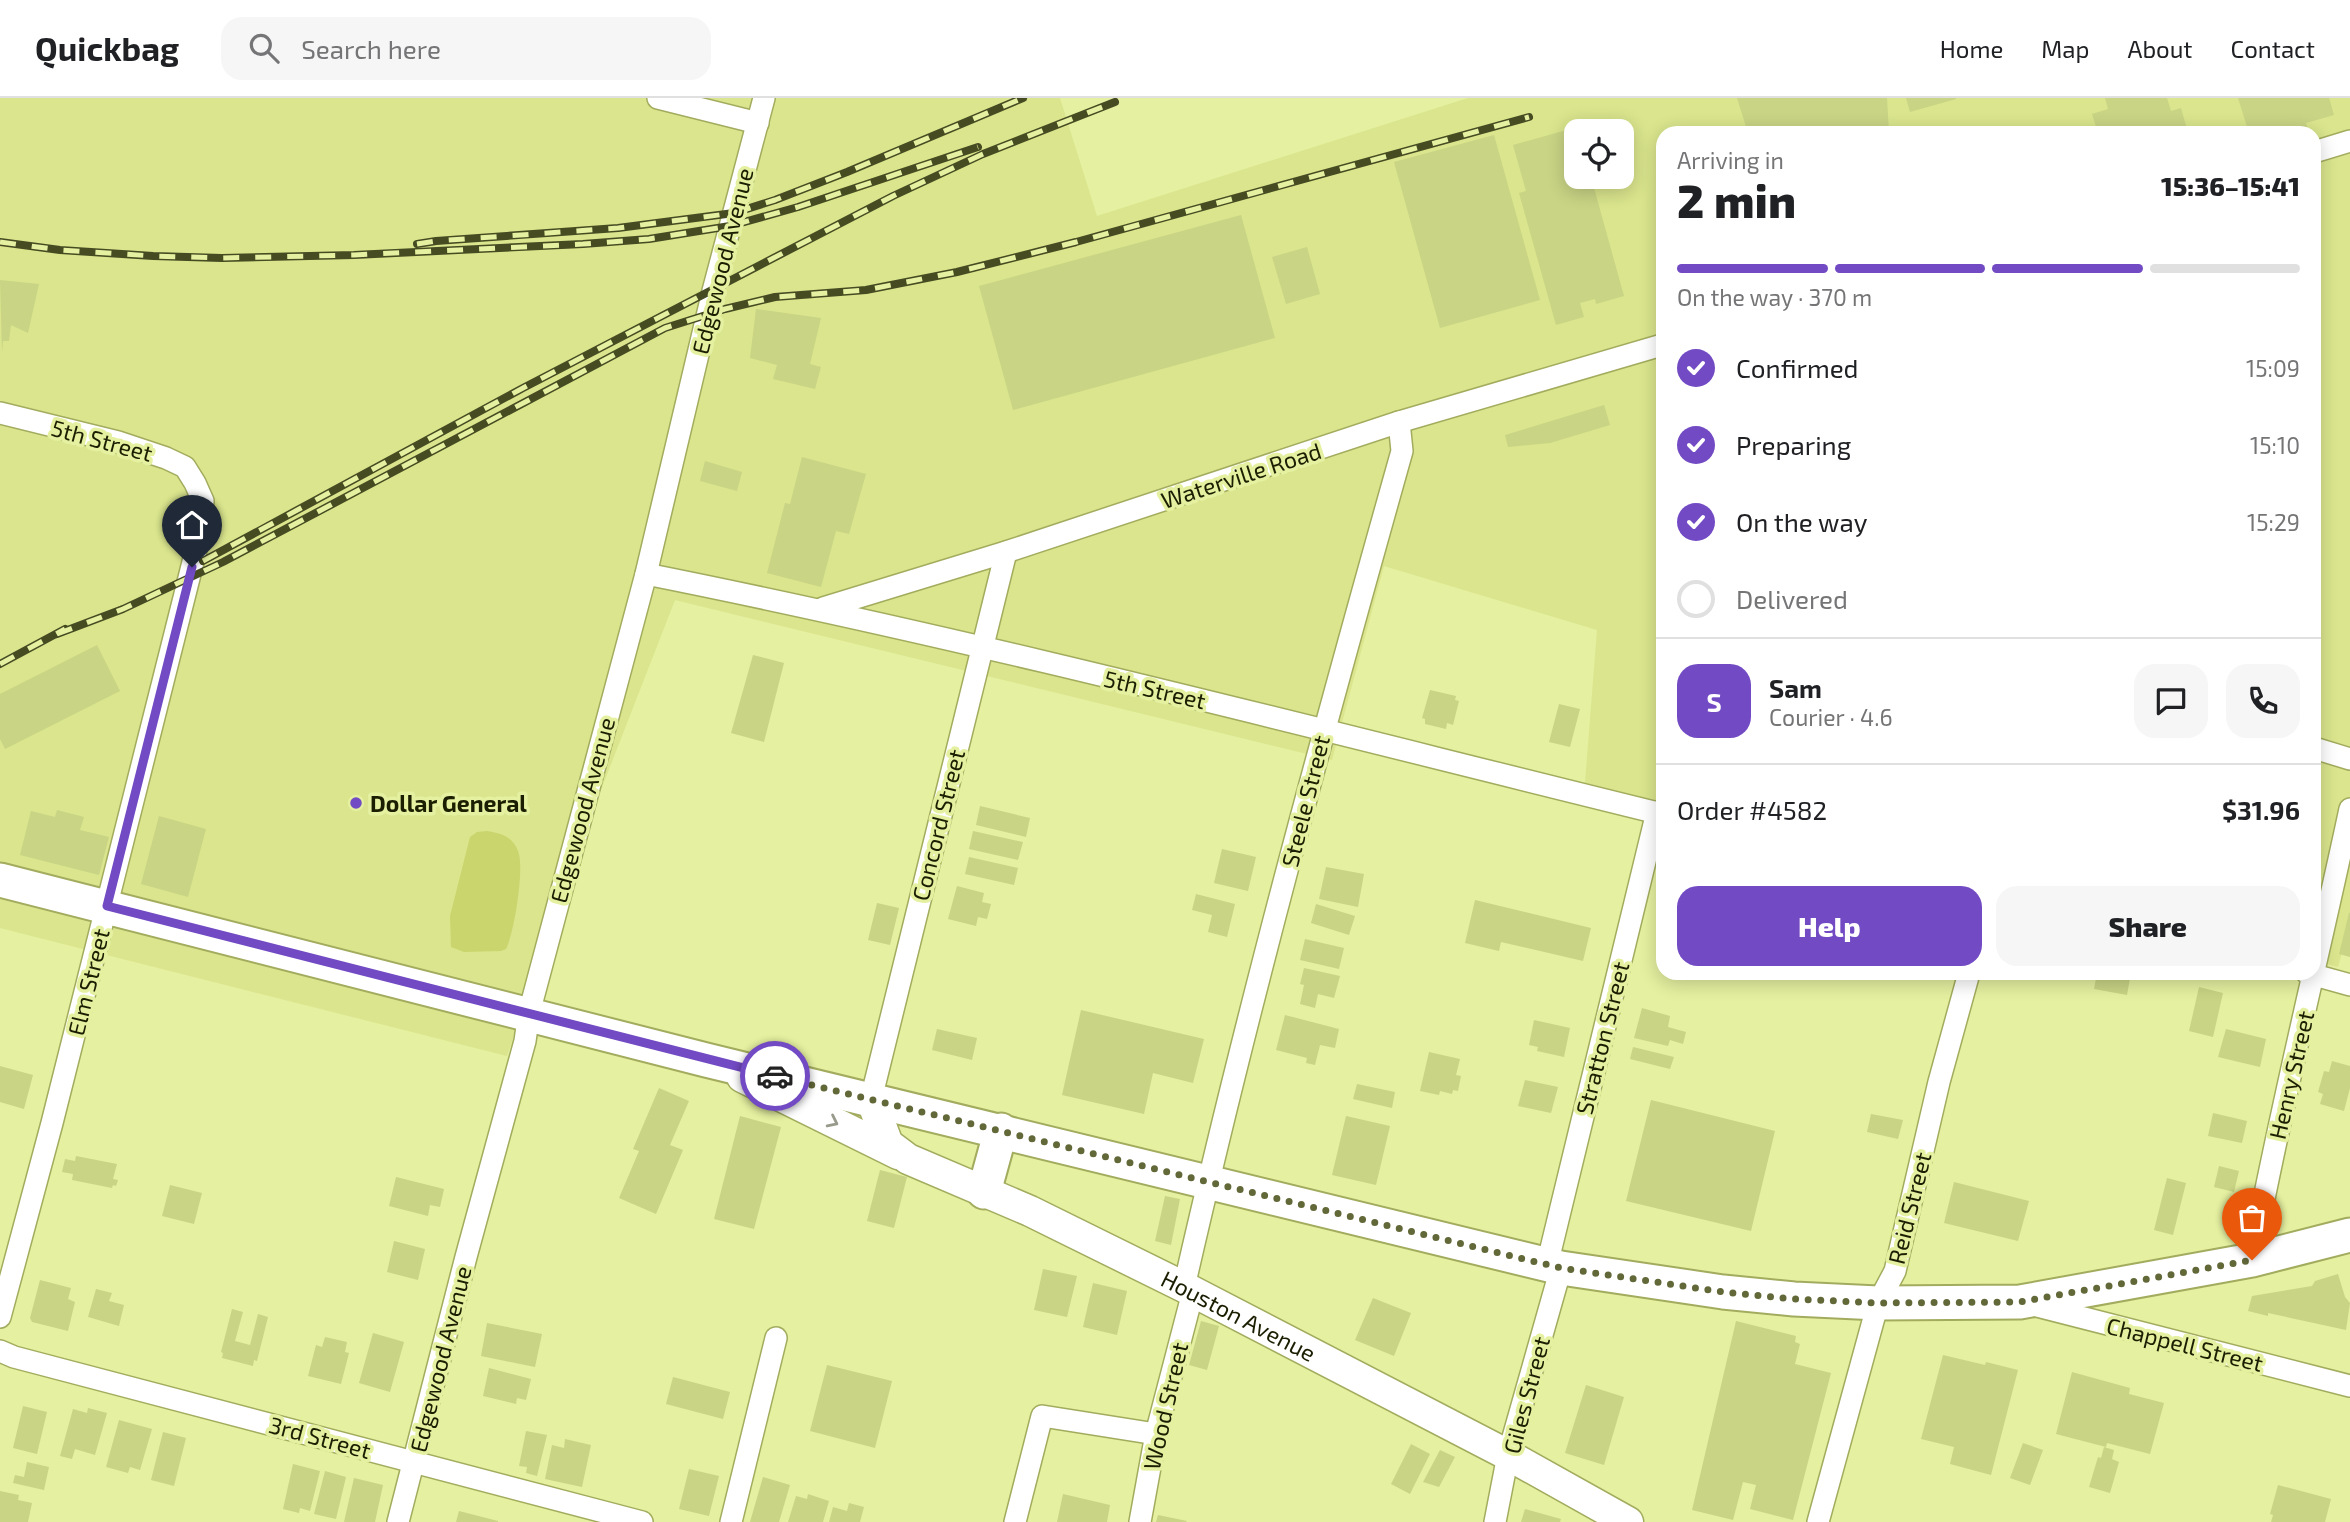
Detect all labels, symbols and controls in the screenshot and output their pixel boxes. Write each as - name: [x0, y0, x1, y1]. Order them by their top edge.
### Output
- search box: [221, 17, 711, 80]
- text: Quickbag: [35, 28, 179, 68]
- icon: search: [245, 29, 283, 67]
- text: Search here: [301, 33, 441, 64]
- text: Home: [1940, 34, 2003, 63]
- text: Map: [2041, 34, 2089, 63]
- text: About: [2127, 34, 2193, 63]
- text: Contact: [2231, 34, 2315, 63]
- map controls: [1564, 119, 1634, 189]
- button: locate: [1564, 119, 1634, 189]
- text: Arriving in: [1677, 146, 1784, 174]
- street label: Edgewood Avenue: [685, 165, 759, 357]
- text: 15:36–15:41: [2161, 170, 2300, 201]
- text: 2 min: [1677, 172, 1796, 227]
- text: On the way · 370 m: [1677, 283, 1872, 311]
- icon: check: [1677, 349, 1715, 387]
- text: Confirmed: [1736, 352, 1859, 383]
- text: 15:09: [2246, 354, 2300, 382]
- street label: 5th Street: [48, 413, 156, 467]
- icon: check: [1677, 426, 1715, 464]
- text: Preparing: [1736, 429, 1851, 460]
- text: 15:10: [2250, 431, 2300, 459]
- street label: Waterville Road: [1157, 436, 1325, 514]
- pin: [162, 495, 222, 567]
- icon: check: [1677, 503, 1715, 541]
- icon: home: [173, 506, 211, 544]
- text: On the way: [1736, 506, 1867, 537]
- text: 15:29: [2247, 508, 2300, 536]
- text: Delivered: [1736, 583, 1848, 614]
- street label: 5th Street: [1101, 664, 1209, 714]
- button: chat: [2134, 664, 2208, 738]
- button: phone: [2226, 664, 2300, 738]
- text: Sam: [1769, 672, 1822, 703]
- text: S: [1706, 686, 1722, 717]
- text: Courier · 4.6: [1769, 703, 1893, 731]
- street label: Edgewood Avenue: [544, 714, 620, 906]
- street label: Steele Street: [1275, 732, 1335, 870]
- street label: Concord Street: [906, 746, 970, 904]
- place label: Dollar General: [370, 789, 527, 817]
- text: Order #4582: [1677, 794, 1827, 825]
- text: $31.96: [2222, 794, 2300, 825]
- marker: Dollar General: [348, 795, 364, 811]
- button: Help: [1677, 886, 1982, 966]
- button: Share: [1996, 886, 2300, 966]
- street label: Elm Street: [61, 926, 115, 1038]
- street label: Stratton Street: [1569, 959, 1635, 1117]
- street label: Henry Street: [2263, 1008, 2319, 1142]
- courier: [740, 1041, 810, 1111]
- icon: car: [756, 1057, 794, 1095]
- one-way arrow: [826, 1114, 838, 1128]
- street label: Reid Street: [1882, 1149, 1936, 1267]
- pin: [2222, 1188, 2282, 1260]
- icon: bag: [2233, 1199, 2271, 1237]
- street label: Edgewood Avenue: [403, 1263, 477, 1455]
- street label: Houston Avenue: [1157, 1264, 1321, 1367]
- street label: Chappell Street: [2104, 1311, 2266, 1377]
- street label: Giles Street: [1497, 1333, 1555, 1457]
- street label: Wood Street: [1137, 1339, 1193, 1472]
- street label: 3rd Street: [266, 1410, 374, 1464]

